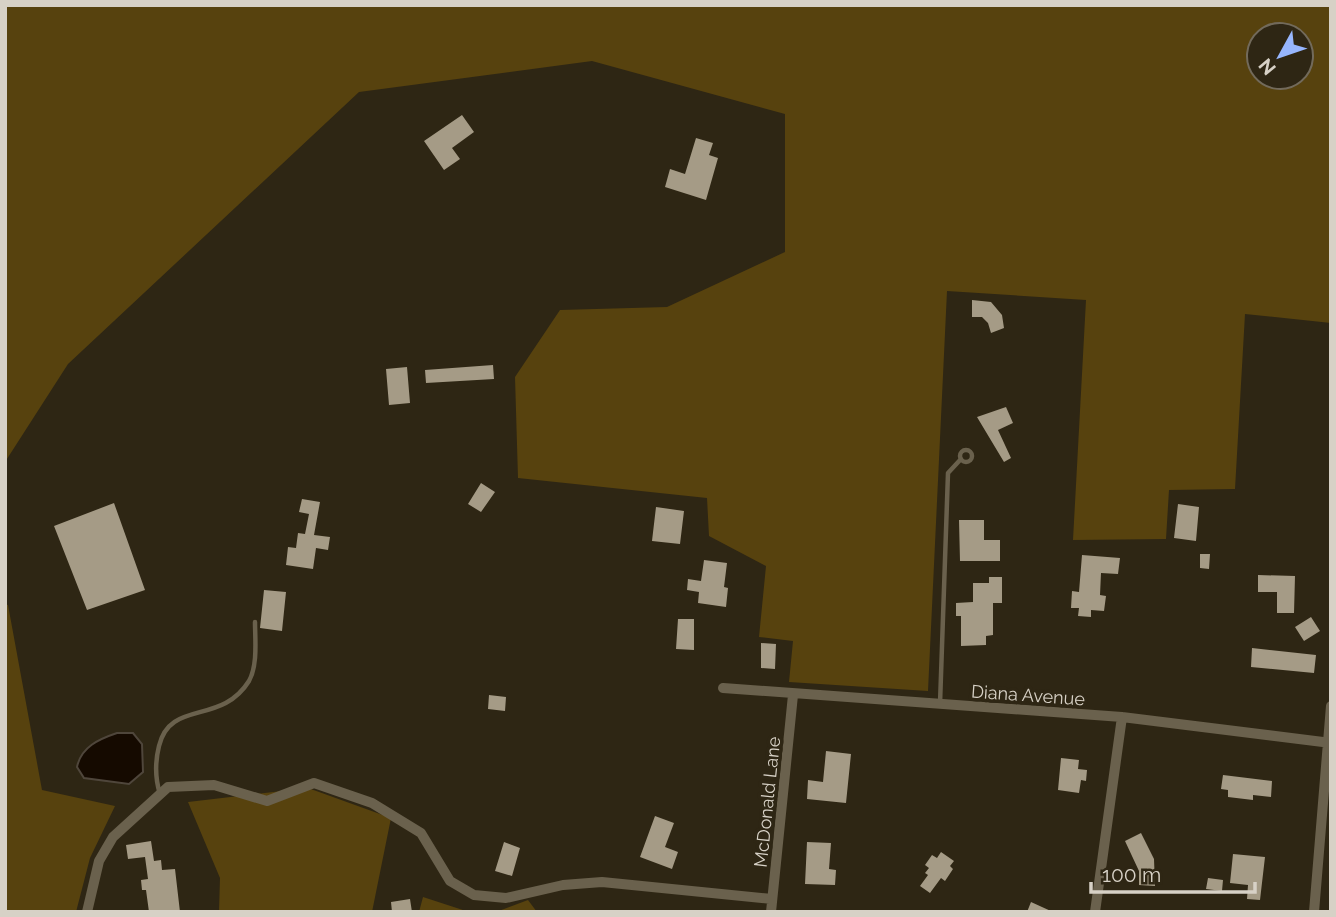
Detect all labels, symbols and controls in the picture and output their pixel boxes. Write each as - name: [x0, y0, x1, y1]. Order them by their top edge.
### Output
- north arrow: [1245, 21, 1315, 91]
- text: N: [1254, 54, 1280, 80]
- street label: Diana Avenue: [970, 681, 1086, 709]
- street label: McDonald Lane: [750, 735, 784, 868]
- scale bar: [1091, 850, 1256, 894]
- text: 100 m: [1102, 862, 1161, 887]

